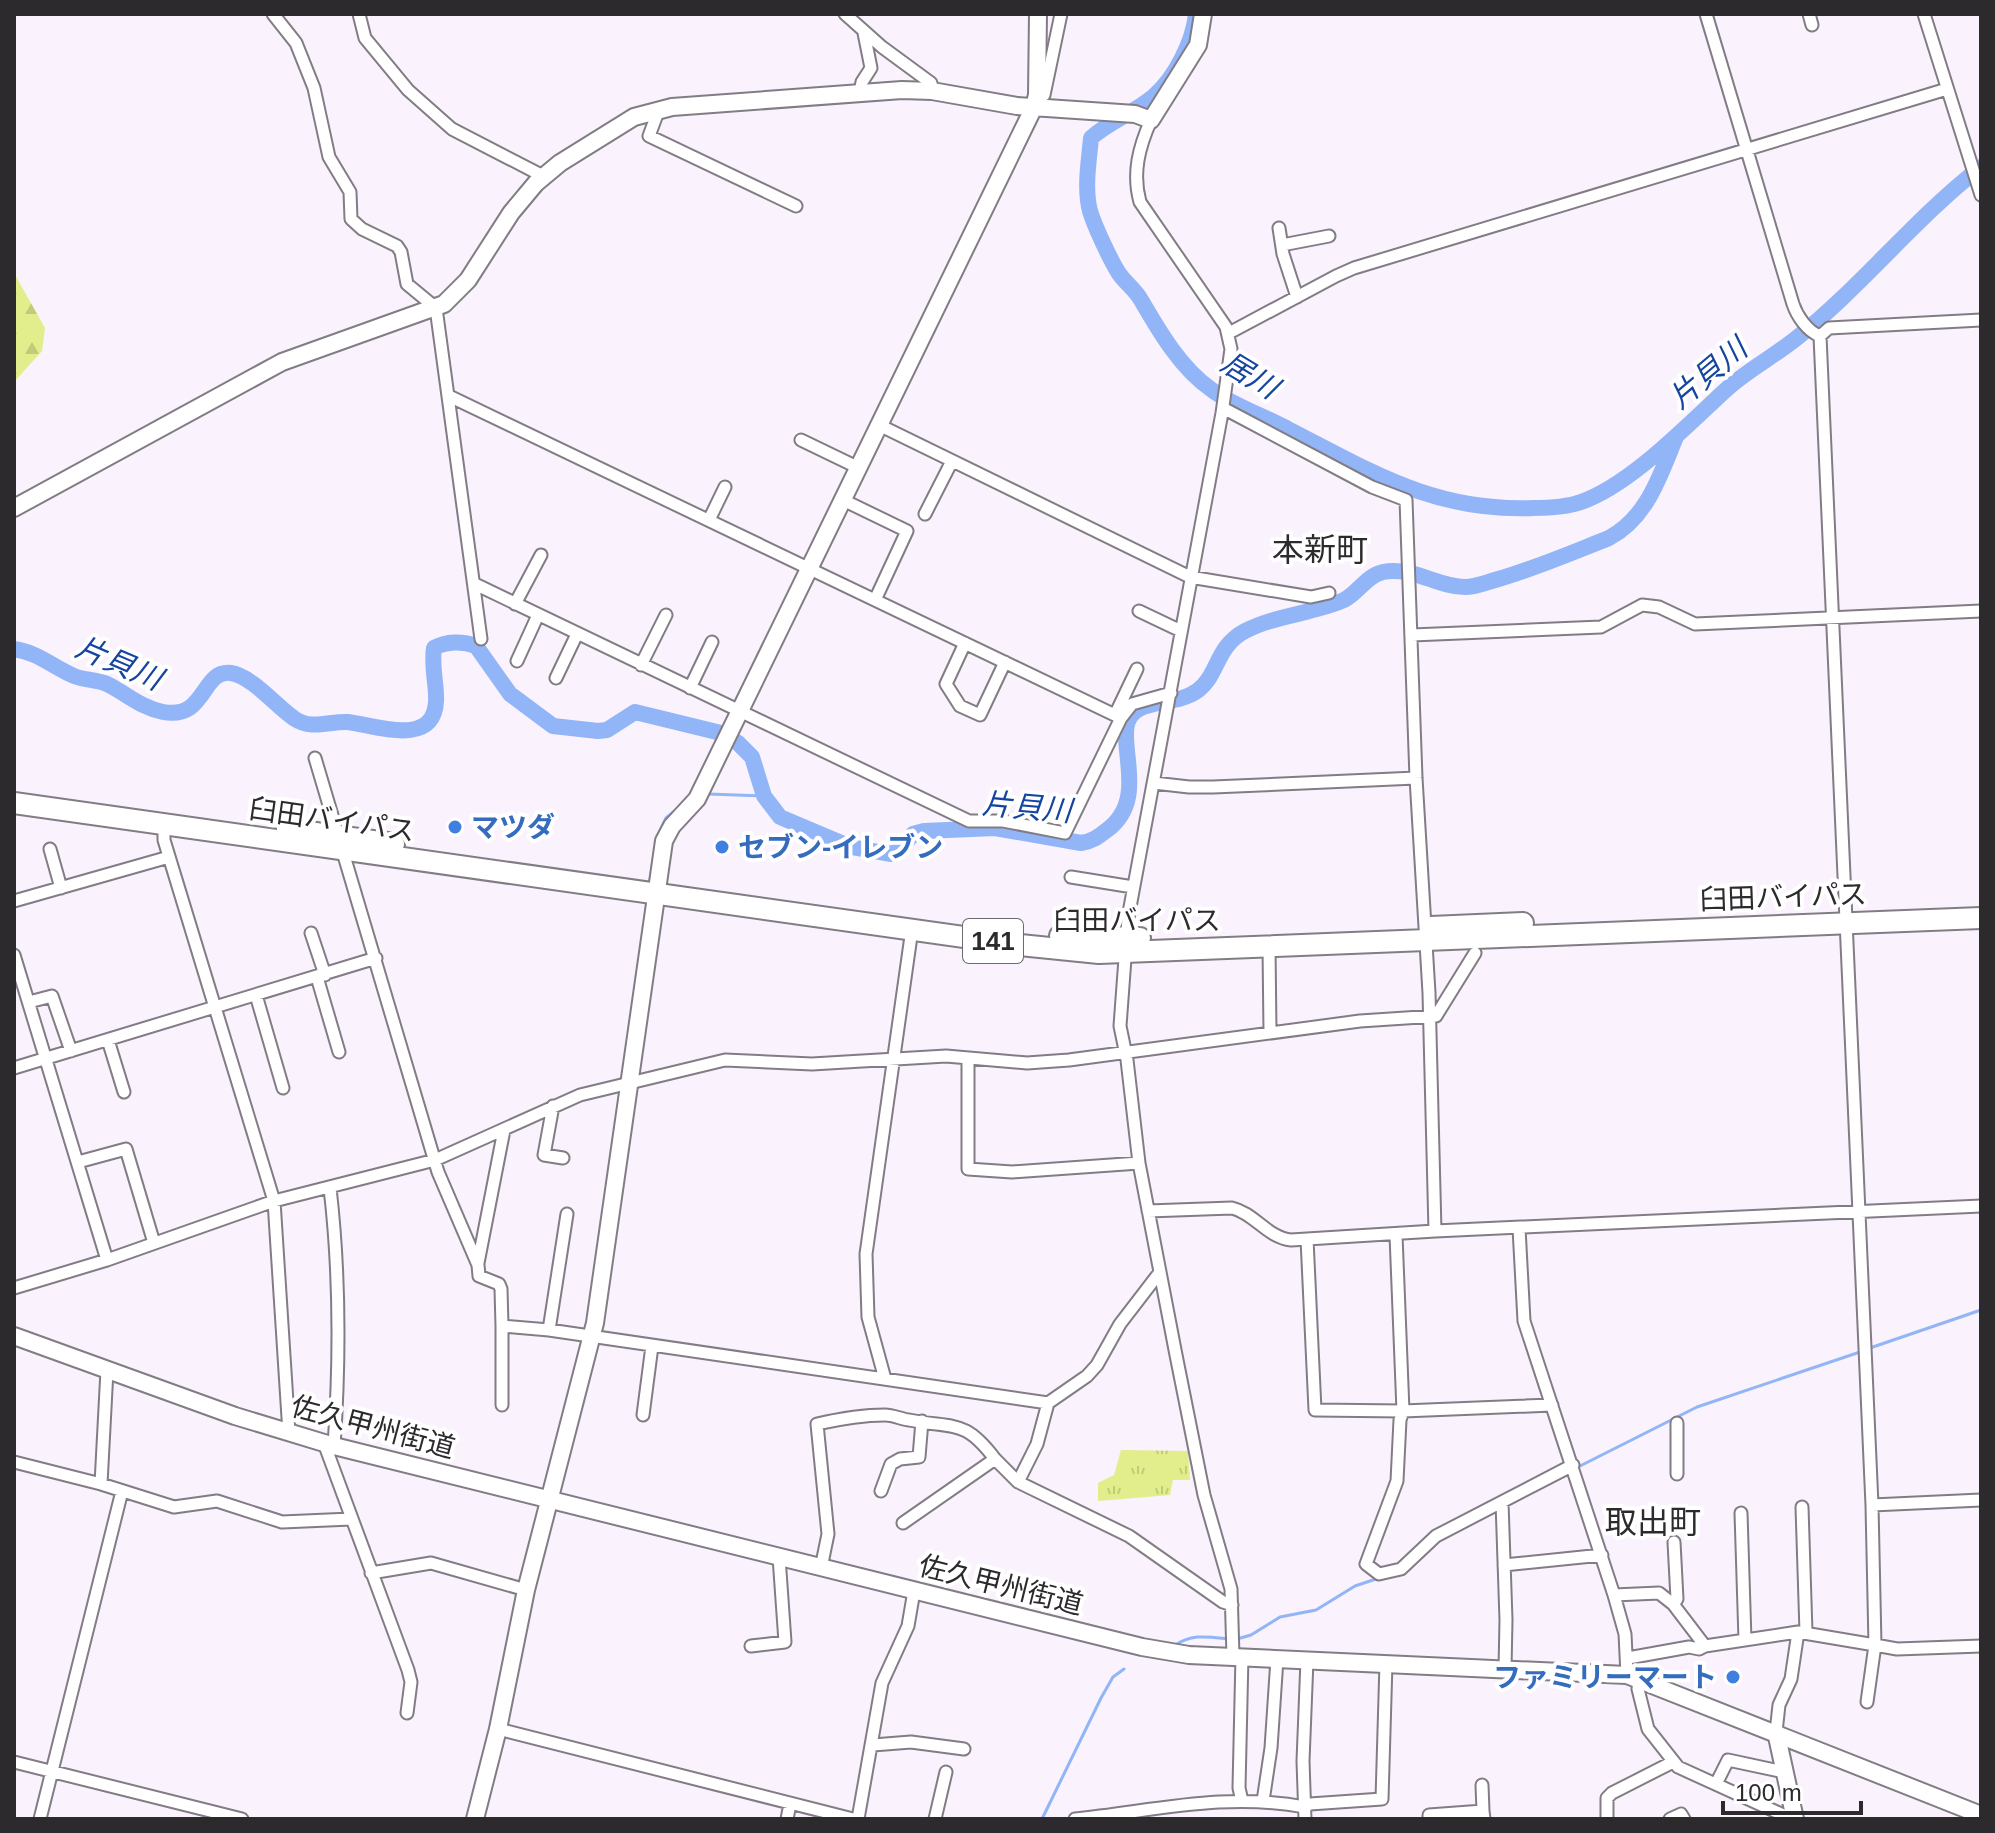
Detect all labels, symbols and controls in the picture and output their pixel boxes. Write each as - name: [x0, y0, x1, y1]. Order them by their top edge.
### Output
- water label: 片貝川: [1663, 330, 1755, 415]
- water label: 居川: [1216, 345, 1287, 406]
- district label: 本新町: [1272, 532, 1368, 568]
- water label: 片貝川: [71, 630, 170, 697]
- water label: 片貝川: [981, 787, 1076, 828]
- street label: 臼田バイパス: [247, 793, 417, 847]
- place label: マツダ: [471, 812, 555, 843]
- marker: マツダ: [446, 818, 464, 836]
- place label: セブン-イレブン: [738, 832, 943, 863]
- marker: セブン-イレブン: [713, 838, 731, 856]
- street label: 臼田バイパス: [1699, 879, 1867, 915]
- street label: 臼田バイパス: [1053, 905, 1221, 936]
- road number: 141: [963, 919, 1023, 963]
- street label: 佐久甲州街道: [288, 1390, 458, 1464]
- district label: 取出町: [1605, 1504, 1701, 1540]
- street label: 佐久甲州街道: [916, 1550, 1086, 1620]
- place label: ファミリーマート: [1493, 1662, 1717, 1693]
- marker: ファミリーマート: [1724, 1668, 1742, 1686]
- scale bar: [1723, 1765, 1861, 1815]
- text: 100 m: [1735, 1779, 1802, 1806]

